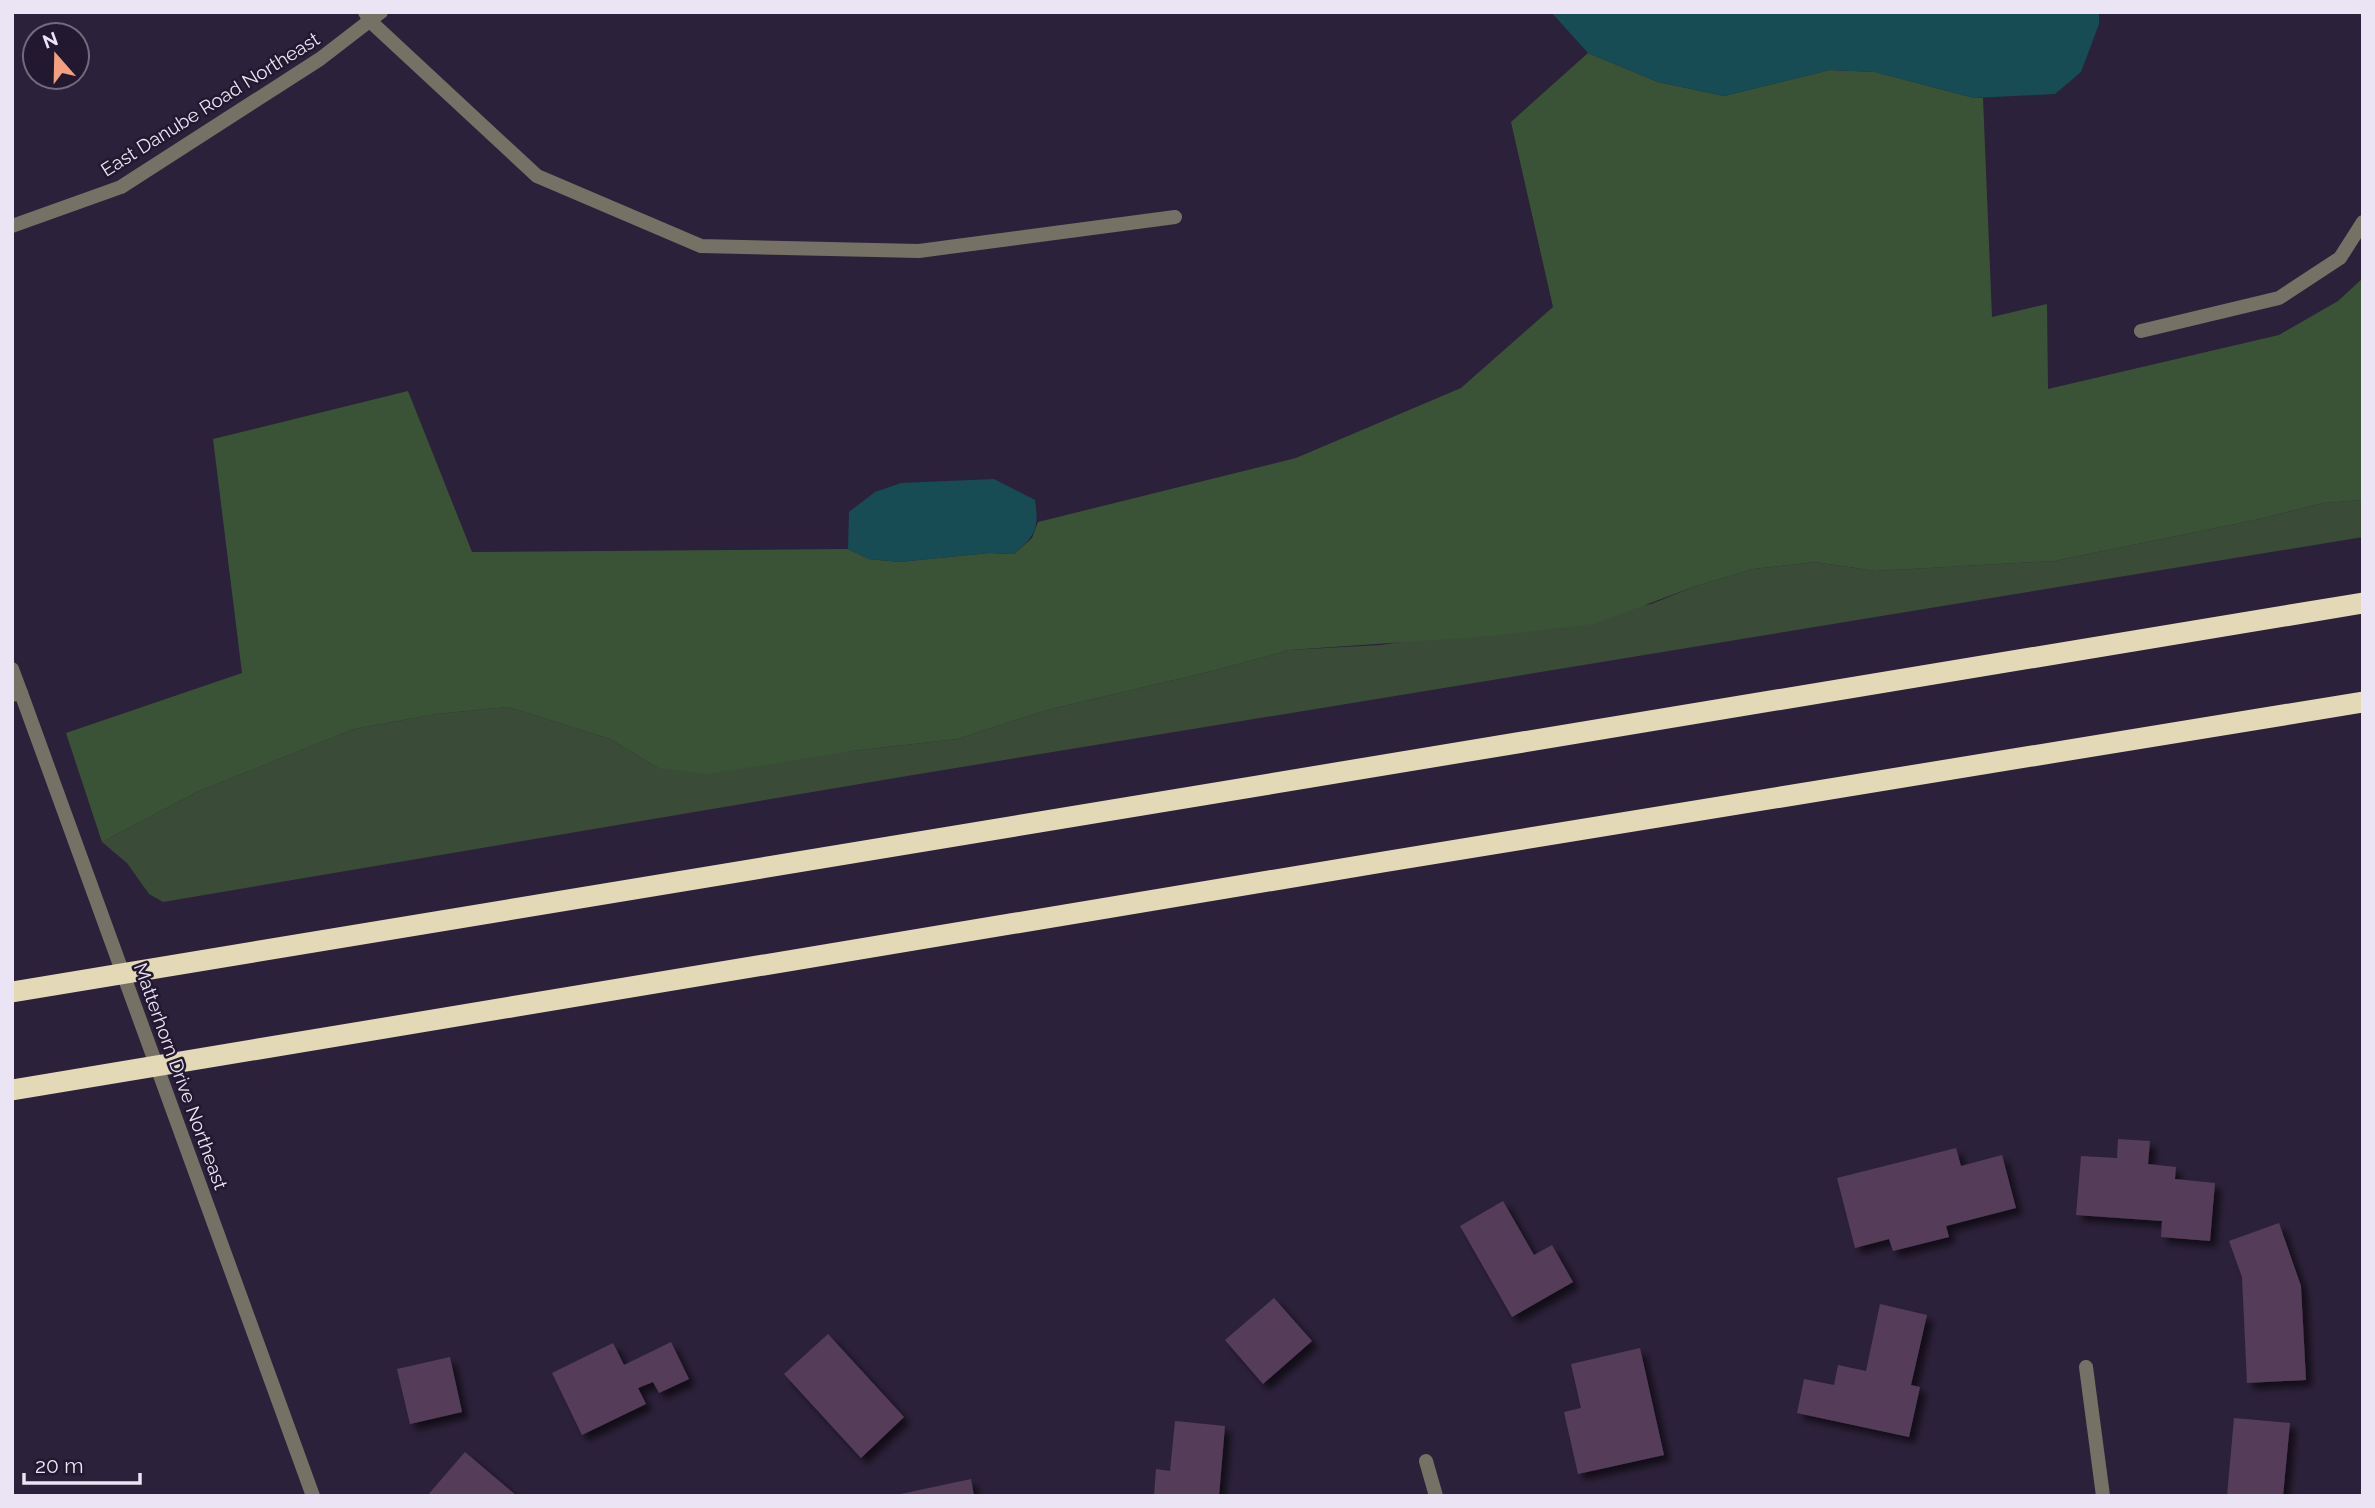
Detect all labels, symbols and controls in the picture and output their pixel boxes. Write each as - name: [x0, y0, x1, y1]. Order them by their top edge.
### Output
- north arrow: [21, 21, 91, 91]
- text: N: [40, 27, 61, 53]
- street label: East Danube Road Northeast: [97, 27, 324, 181]
- street label: Matterhorn Drive Northeast: [130, 960, 232, 1193]
- scale bar: [24, 1442, 140, 1486]
- text: 20 m: [35, 1453, 83, 1478]

